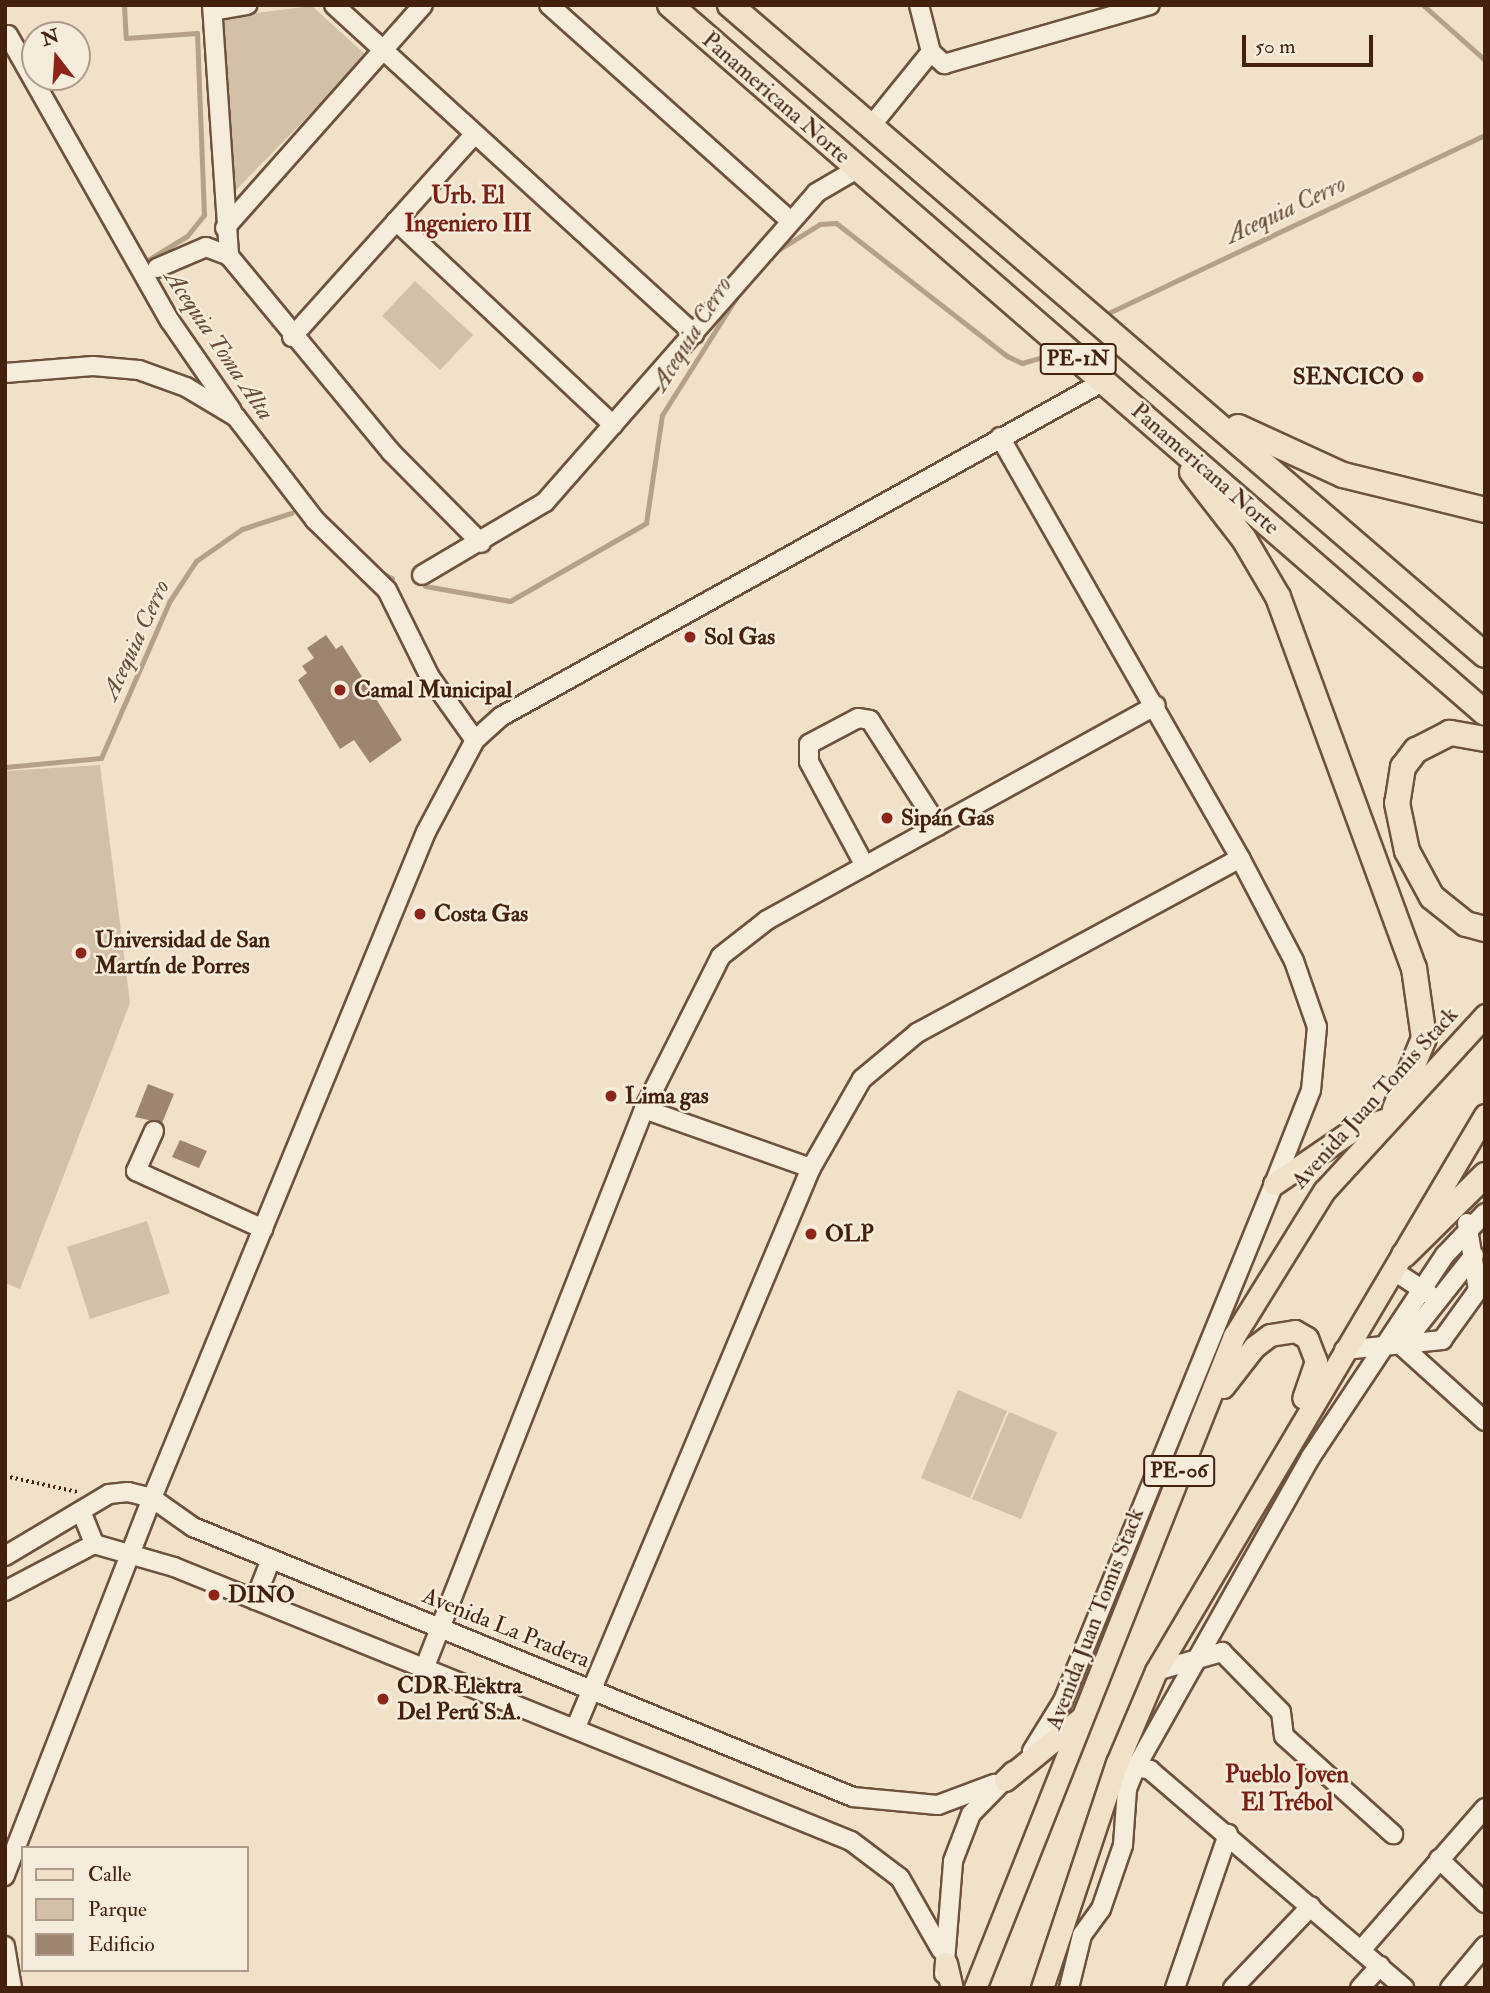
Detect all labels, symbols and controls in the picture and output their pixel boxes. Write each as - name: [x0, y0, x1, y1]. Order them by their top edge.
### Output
- north arrow: [21, 21, 91, 91]
- scale bar: [1245, 21, 1376, 65]
- text: N: [39, 24, 62, 52]
- street label: Panamericana Norte: [696, 26, 856, 170]
- text: 50 m: [1255, 33, 1296, 60]
- water label: Acequia Cerro: [1222, 170, 1350, 250]
- district label: Urb. El Ingeniero III: [404, 182, 532, 238]
- water label: Acequia Toma Alta: [158, 264, 280, 426]
- water label: Acequia Cerro: [646, 272, 738, 396]
- road number: PE-1N: [1040, 342, 1116, 376]
- place label: SENCICO: [1293, 363, 1404, 391]
- marker: SENCICO: [1410, 369, 1426, 385]
- street label: Panamericana Norte: [1125, 397, 1285, 541]
- water label: Acequia Cerro: [96, 576, 176, 704]
- place label: Sol Gas: [704, 623, 775, 651]
- marker: Sol Gas: [682, 629, 698, 645]
- place label: Camal Municipal: [354, 676, 512, 704]
- marker: Camal Municipal: [332, 682, 348, 698]
- place label: Sipán Gas: [901, 804, 994, 832]
- marker: Sipán Gas: [879, 810, 895, 826]
- place label: Costa Gas: [434, 900, 528, 928]
- marker: Costa Gas: [412, 906, 428, 922]
- place label: Universidad de San Martín de Porres: [95, 926, 270, 980]
- marker: Universidad de San Martín de Porres: [73, 945, 89, 961]
- street label: Avenida Juan Tomis Stack: [1286, 1001, 1464, 1195]
- place label: Lima gas: [625, 1082, 709, 1110]
- marker: Lima gas: [603, 1088, 619, 1104]
- place label: OLP: [825, 1220, 874, 1248]
- marker: OLP: [803, 1226, 819, 1242]
- road number: PE-06: [1142, 1454, 1216, 1488]
- street label: Avenida Juan Tomis Stack: [1040, 1504, 1150, 1734]
- place label: DINO: [228, 1581, 295, 1609]
- street label: Avenida La Pradera: [418, 1582, 594, 1674]
- marker: DINO: [206, 1587, 222, 1603]
- place label: CDR Elektra Del Perú S.A.: [397, 1672, 522, 1726]
- marker: CDR Elektra Del Perú S.A.: [375, 1691, 391, 1707]
- district label: Pueblo Joven El Trébol: [1225, 1761, 1349, 1817]
- legend: [21, 1846, 248, 1972]
- text: Calle: [88, 1861, 131, 1888]
- text: Parque: [88, 1896, 147, 1923]
- text: Edificio: [88, 1931, 155, 1958]

